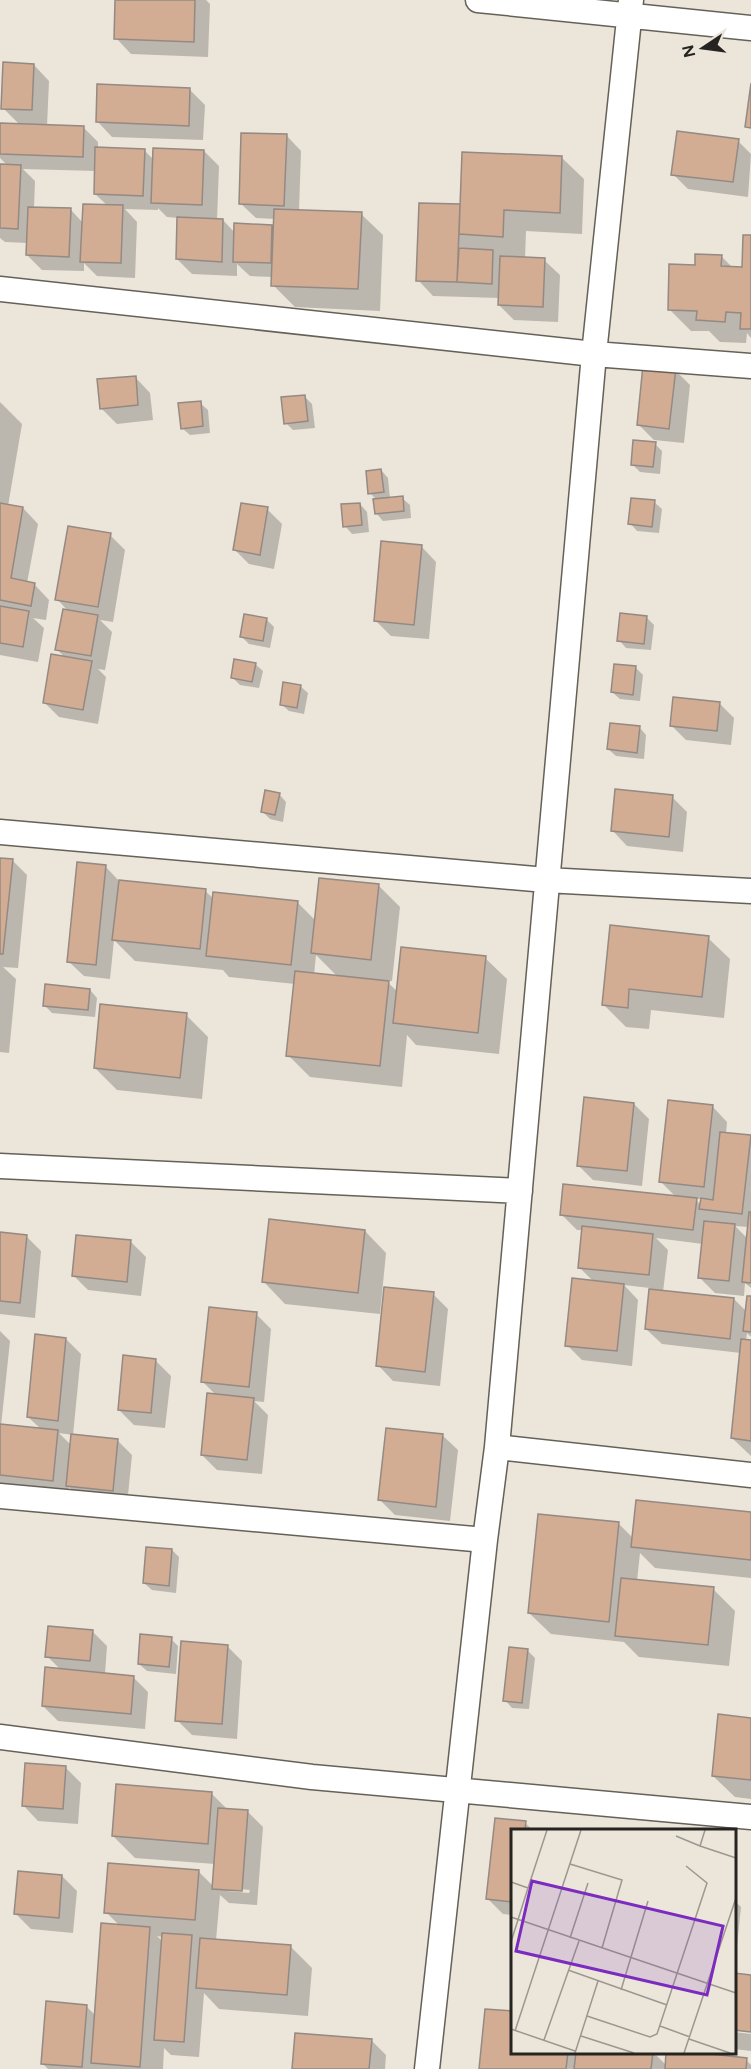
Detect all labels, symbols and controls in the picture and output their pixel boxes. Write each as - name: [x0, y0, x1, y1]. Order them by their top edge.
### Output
- north arrow: [673, 18, 733, 78]
- text: N: [678, 43, 700, 59]
- inset map: [511, 1829, 736, 2054]

